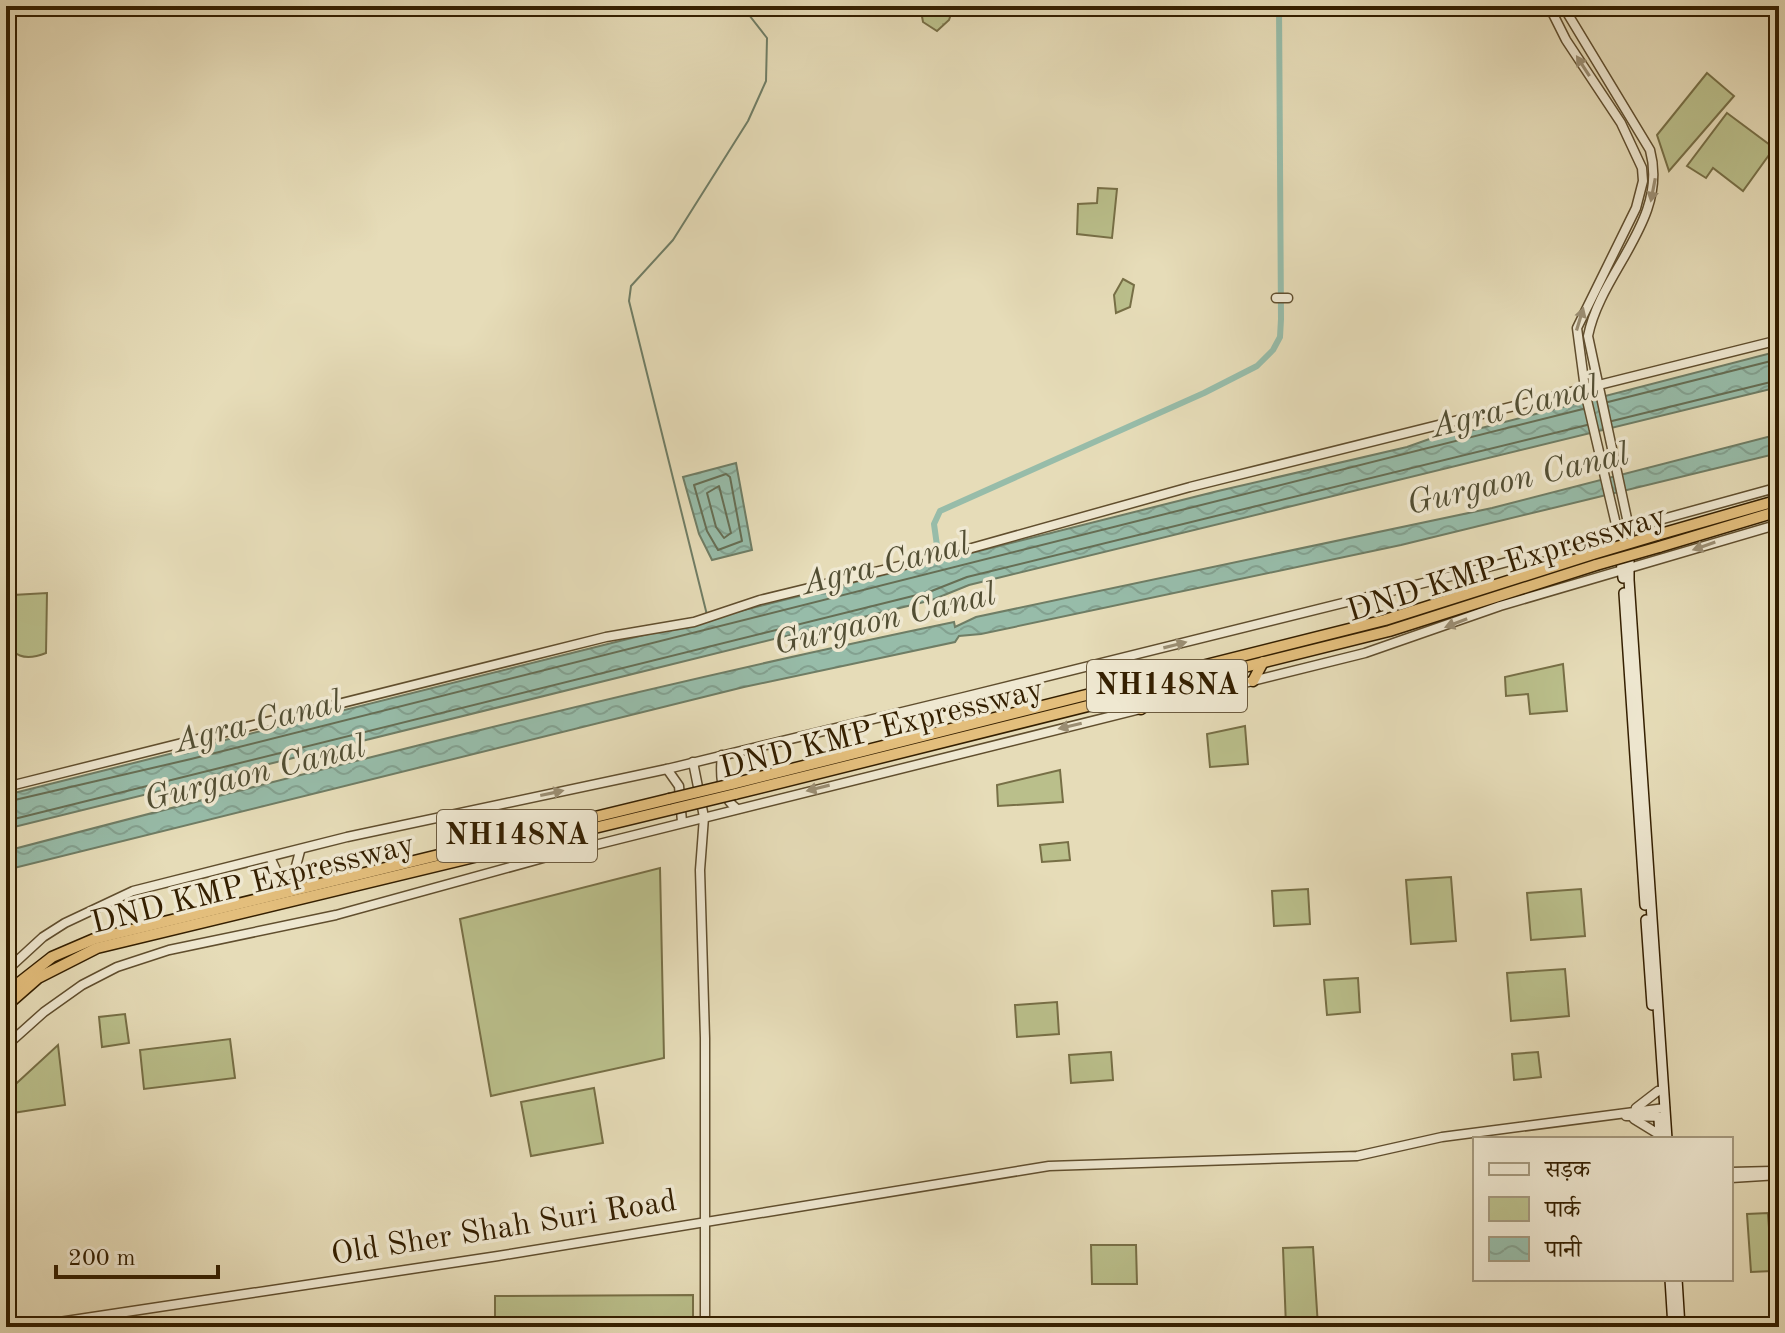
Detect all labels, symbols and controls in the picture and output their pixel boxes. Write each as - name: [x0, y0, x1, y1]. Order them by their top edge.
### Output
- one-way arrow: [1576, 55, 1590, 77]
- one-way arrow: [1646, 178, 1658, 203]
- one-way arrow: [1574, 307, 1587, 331]
- water label: Agra Canal: [1426, 371, 1603, 446]
- water label: Gurgaon Canal: [1404, 438, 1633, 522]
- street label: DND KMP Expressway: [1343, 501, 1671, 629]
- water label: Agra Canal: [797, 528, 974, 603]
- one-way arrow: [1692, 540, 1716, 552]
- water label: Gurgaon Canal: [771, 578, 1000, 662]
- one-way arrow: [1444, 617, 1468, 630]
- one-way arrow: [1163, 638, 1188, 650]
- road number: NH148NA: [1087, 660, 1247, 712]
- street label: DND KMP Expressway: [717, 674, 1047, 786]
- water label: Agra Canal: [169, 686, 346, 761]
- one-way arrow: [1057, 720, 1082, 733]
- water label: Gurgaon Canal: [141, 730, 369, 818]
- one-way arrow: [805, 783, 830, 795]
- one-way arrow: [540, 786, 565, 799]
- road number: NH148NA: [437, 810, 597, 862]
- street label: DND KMP Expressway: [88, 829, 418, 941]
- legend: [1473, 1137, 1733, 1281]
- text: सड़क: [1544, 1159, 1592, 1183]
- street label: Old Sher Shah Suri Road: [329, 1186, 679, 1272]
- text: पार्क: [1544, 1195, 1582, 1223]
- scale bar: [56, 1229, 218, 1279]
- text: पानी: [1544, 1235, 1583, 1263]
- text: 200 m: [68, 1247, 136, 1271]

